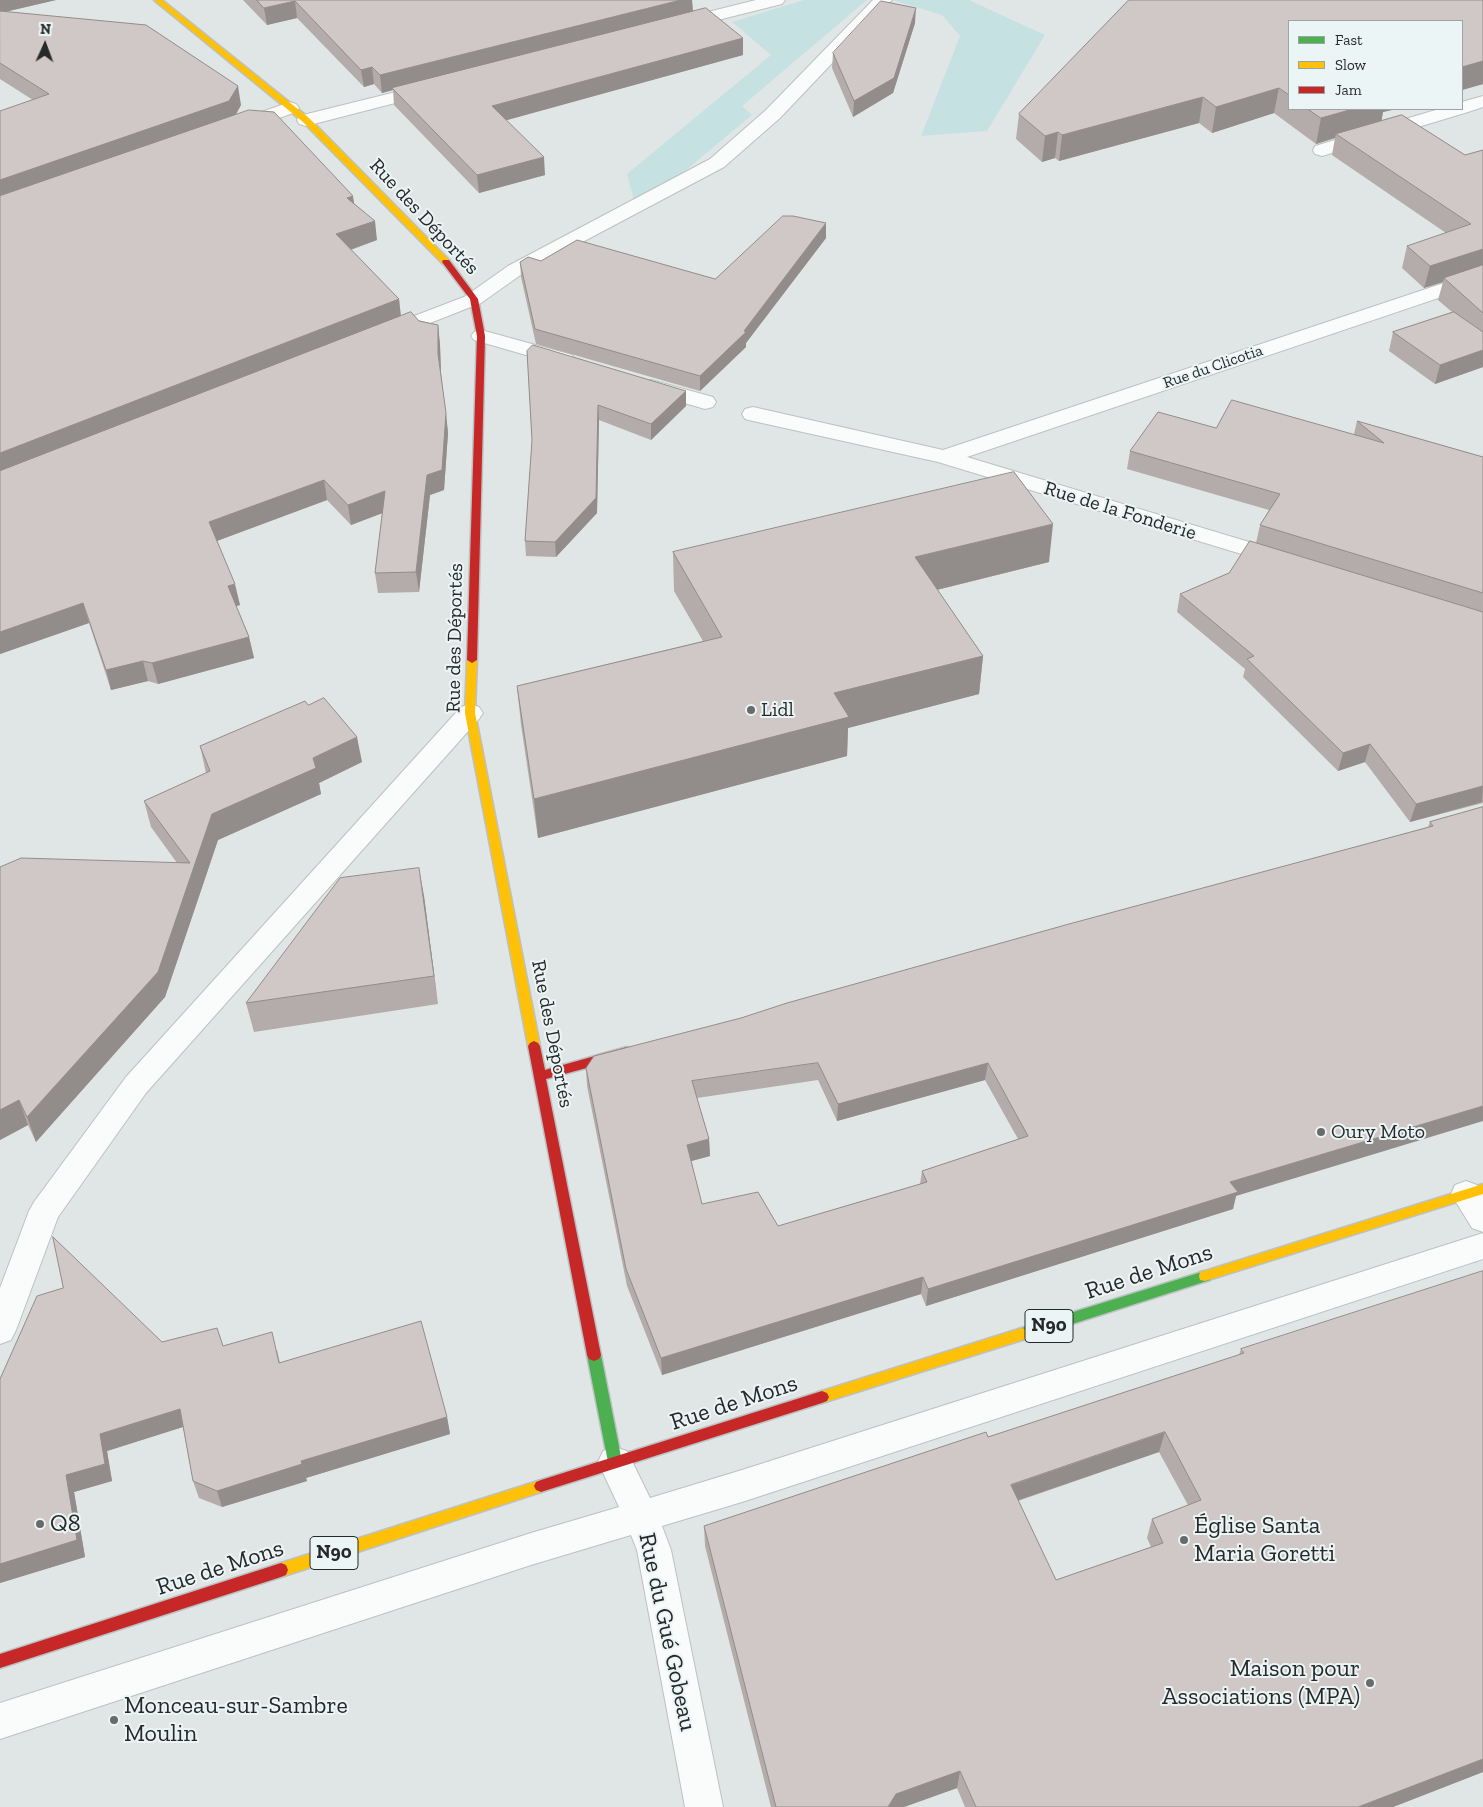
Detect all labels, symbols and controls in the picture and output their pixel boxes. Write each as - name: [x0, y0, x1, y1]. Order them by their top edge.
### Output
- north arrow: [20, 20, 70, 70]
- legend: [1288, 20, 1463, 110]
- text: N: [40, 21, 51, 38]
- text: Fast: [1335, 31, 1363, 49]
- text: Slow: [1335, 56, 1366, 74]
- text: Jam: [1335, 81, 1362, 99]
- street label: Rue des Déportés: [364, 154, 484, 280]
- street label: Rue du Clicotia: [1161, 341, 1265, 393]
- street label: Rue de la Fonderie: [1041, 476, 1199, 546]
- street label: Rue des Déportés: [442, 563, 468, 713]
- place label: Lidl: [761, 698, 794, 722]
- marker: Lidl: [745, 704, 757, 716]
- street label: Rue des Déportés: [526, 958, 578, 1110]
- place label: Oury Moto: [1331, 1120, 1425, 1144]
- marker: Oury Moto: [1315, 1126, 1327, 1138]
- street label: Rue de Mons: [1082, 1238, 1216, 1306]
- road number: N90: [1025, 1310, 1073, 1342]
- street label: Rue de Mons: [667, 1369, 801, 1437]
- place label: Q8: [50, 1510, 81, 1538]
- place label: Église Santa Maria Goretti: [1194, 1512, 1335, 1568]
- marker: Q8: [34, 1518, 46, 1530]
- street label: Rue du Gué Gobeau: [632, 1530, 702, 1734]
- street label: Rue de Mons: [153, 1534, 287, 1602]
- marker: Église Santa Maria Goretti: [1178, 1534, 1190, 1546]
- road number: N90: [310, 1536, 358, 1570]
- place label: Maison pour Associations (MPA): [1162, 1655, 1360, 1711]
- marker: Maison pour Associations (MPA): [1364, 1677, 1376, 1689]
- place label: Monceau-sur-Sambre Moulin: [124, 1692, 348, 1748]
- marker: Monceau-sur-Sambre Moulin: [108, 1714, 120, 1726]

